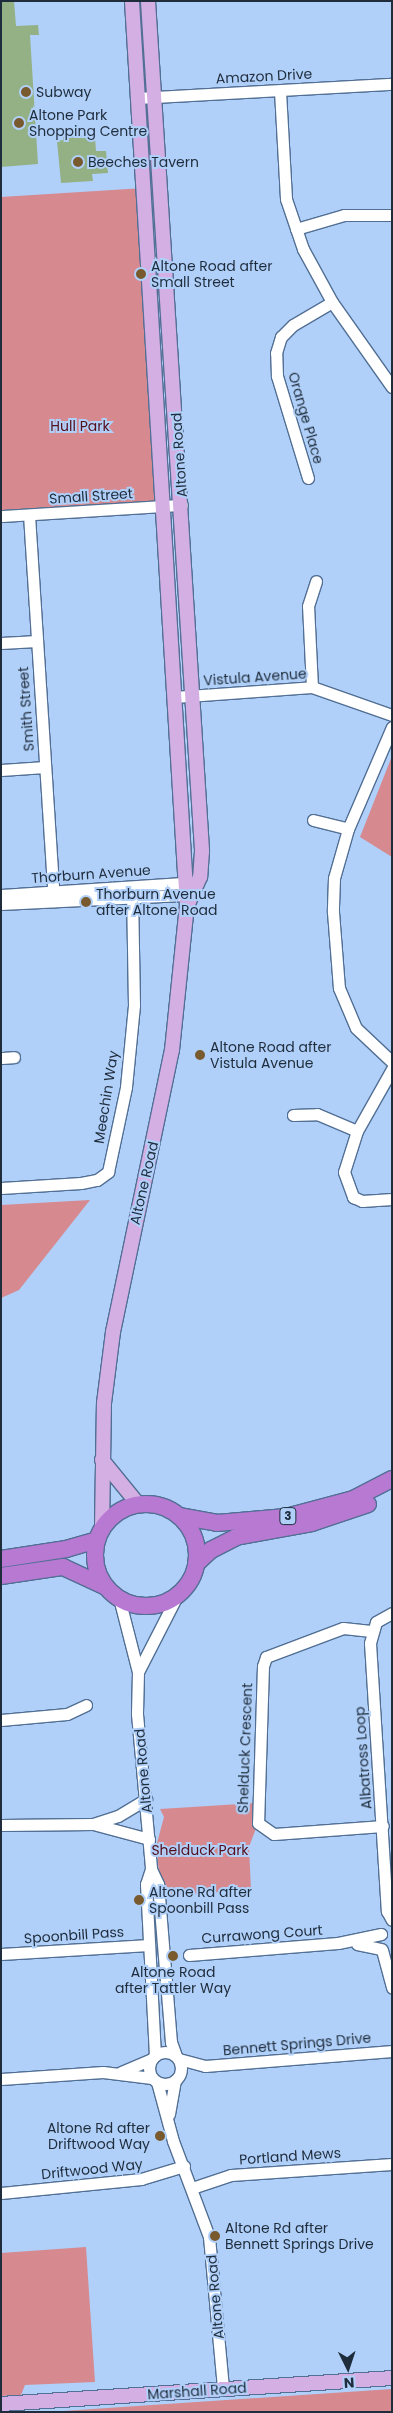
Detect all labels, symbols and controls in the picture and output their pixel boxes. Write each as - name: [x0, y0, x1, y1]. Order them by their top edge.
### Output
- street label: Amazon Drive: [215, 65, 313, 87]
- place label: Subway: [36, 84, 91, 100]
- marker: Subway: [20, 86, 32, 98]
- place label: Altone Park Shopping Centre: [29, 107, 147, 140]
- marker: Altone Park Shopping Centre: [13, 117, 25, 129]
- place label: Beeches Tavern: [88, 154, 199, 170]
- marker: Beeches Tavern: [72, 156, 84, 168]
- place label: Altone Road after Small Street: [151, 258, 273, 290]
- marker: Altone Road after Small Street: [135, 268, 147, 280]
- street label: Orange Place: [285, 370, 327, 466]
- street label: Altone Road: [168, 412, 190, 498]
- park label: Hull Park: [50, 418, 110, 434]
- street label: Small Street: [49, 485, 133, 507]
- street label: Vistula Avenue: [203, 665, 307, 689]
- street label: Smith Street: [15, 666, 37, 752]
- street label: Thorburn Avenue: [31, 861, 151, 887]
- place label: Thorburn Avenue after Altone Road: [96, 886, 218, 919]
- marker: Thorburn Avenue after Altone Road: [80, 896, 92, 908]
- place label: Altone Road after Vistula Avenue: [210, 1039, 332, 1072]
- street label: Meechin Way: [90, 1049, 122, 1145]
- marker: Altone Road after Vistula Avenue: [194, 1049, 206, 1061]
- street label: Altone Road: [126, 1140, 162, 1226]
- road number: 3: [279, 1506, 297, 1525]
- street label: Shelduck Crescent: [234, 1683, 256, 1813]
- street label: Albatross Loop: [351, 1706, 375, 1810]
- street label: Altone Road: [131, 1728, 155, 1814]
- park label: Shelduck Park: [151, 1842, 249, 1858]
- place label: Altone Rd after Spoonbill Pass: [149, 1884, 252, 1916]
- marker: Altone Rd after Spoonbill Pass: [133, 1894, 145, 1906]
- street label: Currawong Court: [201, 1921, 323, 1947]
- street label: Spoonbill Pass: [23, 1923, 125, 1947]
- marker: Altone Road after Tattler Way: [167, 1950, 179, 1962]
- place label: Altone Road after Tattler Way: [115, 1964, 231, 1996]
- street label: Bennett Springs Drive: [222, 2029, 372, 2059]
- place label: Altone Rd after Driftwood Way: [47, 2120, 150, 2152]
- marker: Altone Rd after Driftwood Way: [154, 2130, 166, 2142]
- street label: Portland Mews: [239, 2144, 341, 2168]
- street label: Driftwood Way: [40, 2155, 144, 2183]
- place label: Altone Rd after Bennett Springs Drive: [225, 2220, 374, 2252]
- marker: Altone Rd after Bennett Springs Drive: [209, 2230, 221, 2242]
- street label: Altone Road: [203, 2254, 227, 2340]
- north arrow: [323, 2343, 373, 2393]
- text: N: [343, 2373, 355, 2393]
- street label: Marshall Road: [147, 2379, 247, 2403]

